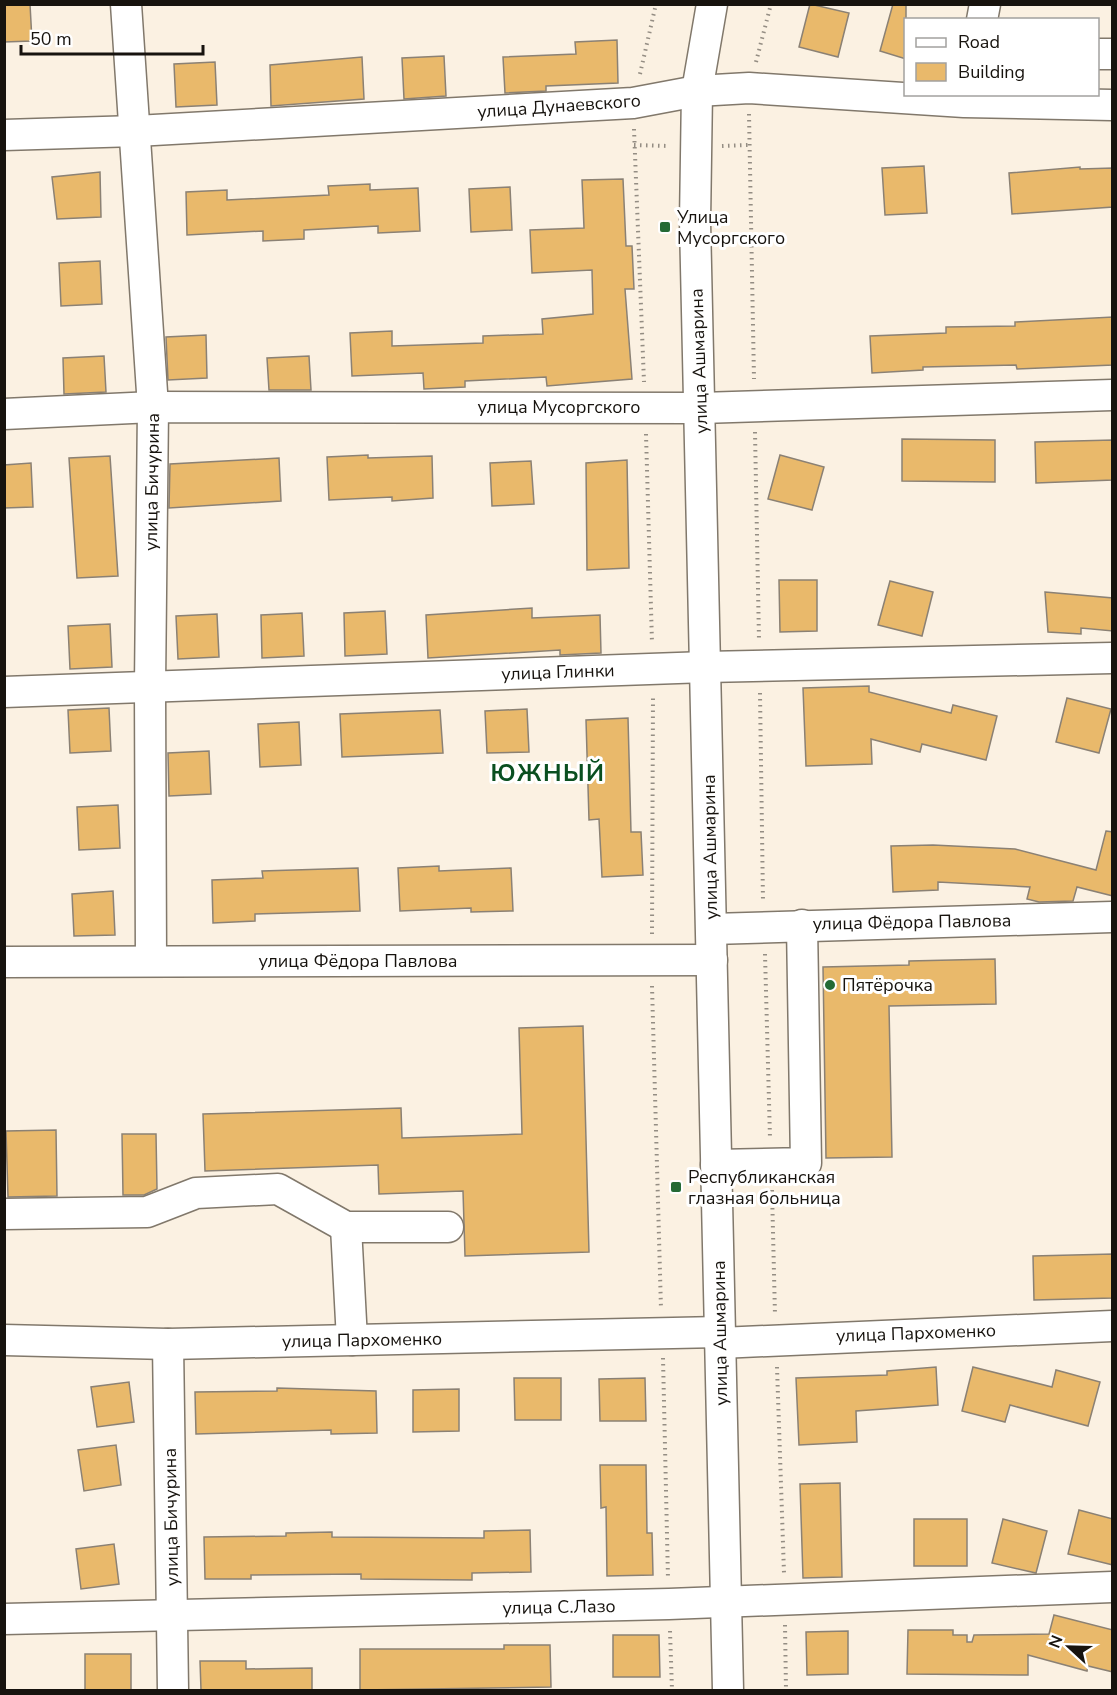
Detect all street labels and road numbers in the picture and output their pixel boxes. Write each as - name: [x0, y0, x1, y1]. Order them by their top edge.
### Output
- street label: улица Дунаевского: [476, 88, 642, 124]
- street label: улица Ашмарина: [684, 288, 714, 434]
- street label: улица Мусоргского: [478, 395, 640, 419]
- street label: улица Бичурина: [139, 413, 165, 551]
- street label: улица Глинки: [501, 658, 615, 686]
- street label: улица Ашмарина: [697, 774, 723, 920]
- street label: улица Фёдора Павлова: [812, 908, 1012, 936]
- street label: улица Фёдора Павлова: [259, 949, 457, 973]
- street label: улица Ашмарина: [707, 1260, 733, 1406]
- street label: улица Пархоменко: [836, 1318, 996, 1348]
- street label: улица Пархоменко: [282, 1327, 442, 1353]
- street label: улица Бичурина: [158, 1448, 184, 1586]
- street label: улица С.Лазо: [502, 1594, 616, 1620]

